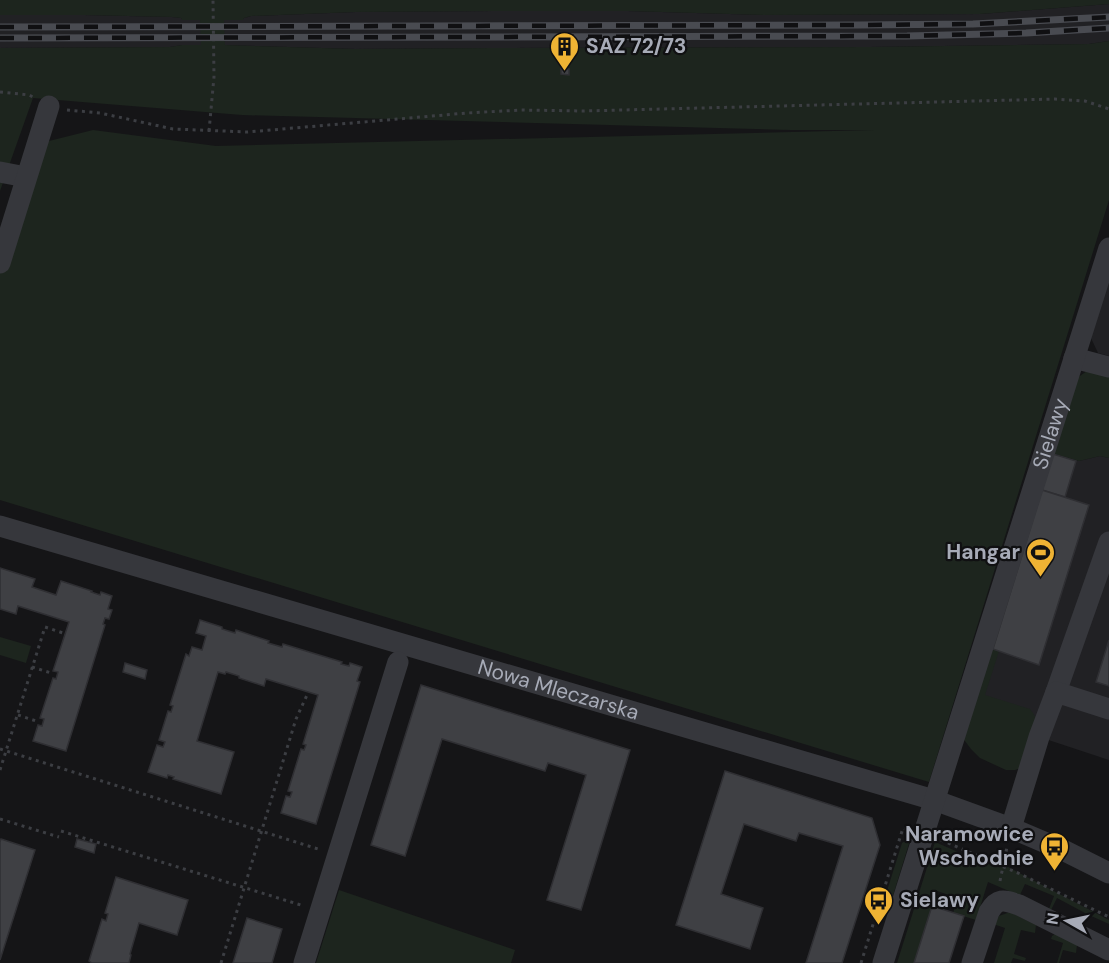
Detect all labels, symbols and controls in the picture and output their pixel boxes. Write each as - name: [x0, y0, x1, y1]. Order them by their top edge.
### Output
- building icon: SAZ 72/73: [549, 30, 581, 72]
- place label: SAZ 72/73: [586, 32, 686, 60]
- street label: Sielawy: [1026, 395, 1075, 473]
- sports icon: Hangar: [1025, 536, 1057, 578]
- place label: Hangar: [946, 538, 1020, 566]
- street label: Nowa Mleczarska: [474, 653, 642, 727]
- place label: Naramowice Wschodnie: [905, 820, 1034, 872]
- bus stop icon: Naramowice Wschodnie: [1039, 830, 1071, 872]
- bus stop icon: Sielawy: [863, 884, 895, 926]
- place label: Sielawy: [900, 886, 979, 914]
- north arrow: [1037, 891, 1097, 951]
- text: N: [1041, 911, 1064, 926]

